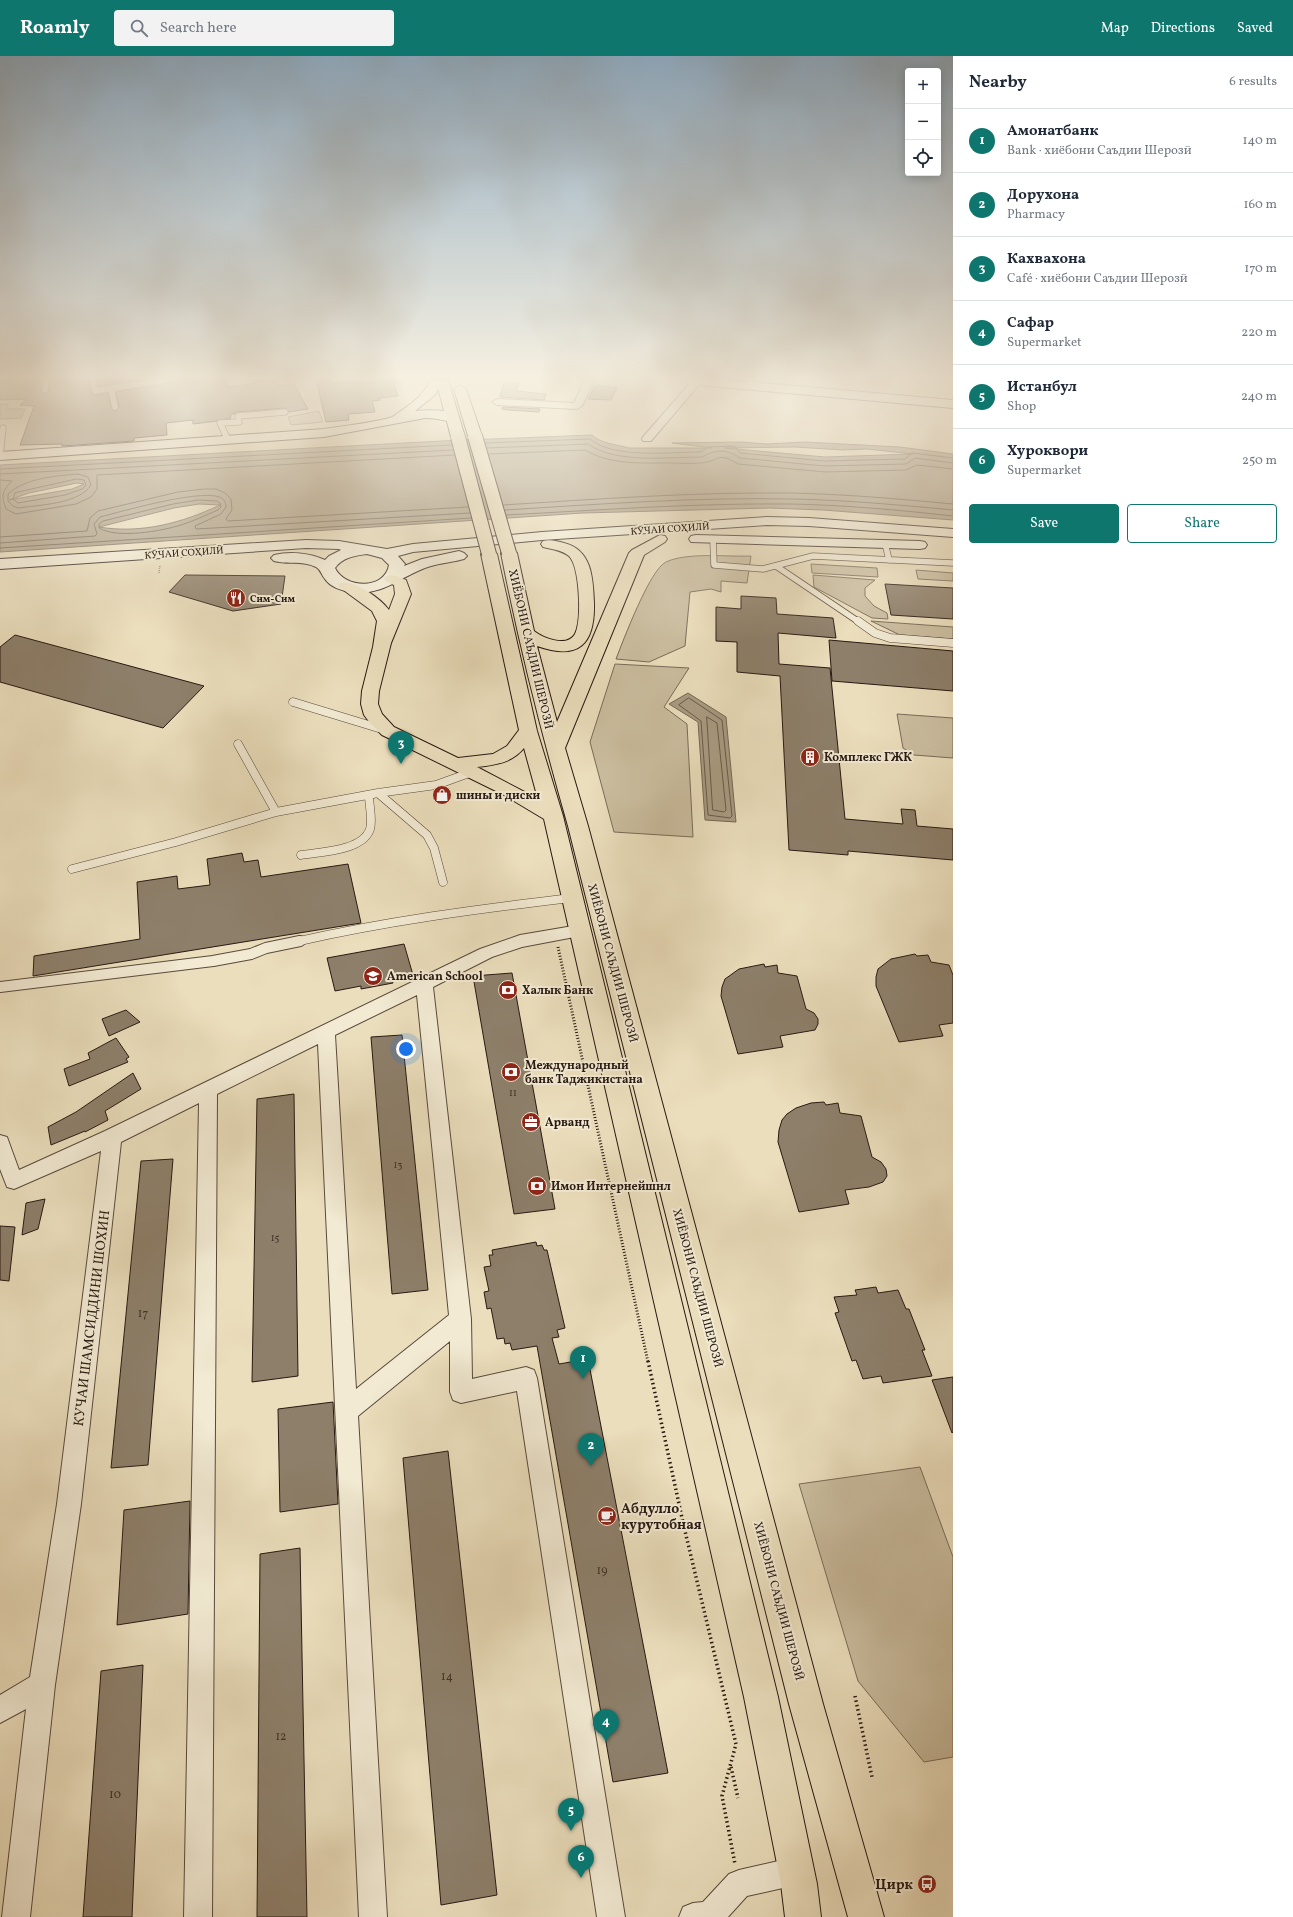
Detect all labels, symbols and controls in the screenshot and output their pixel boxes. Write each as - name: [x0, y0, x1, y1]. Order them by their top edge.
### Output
- search box: [114, 10, 394, 46]
- text: Roamly: [20, 15, 90, 41]
- icon: search: [128, 17, 150, 39]
- text: Search here: [160, 18, 237, 39]
- text: Map: [1101, 19, 1129, 38]
- text: Directions: [1151, 19, 1215, 38]
- text: Saved: [1237, 19, 1273, 38]
- map controls: [905, 68, 941, 176]
- button: +: [905, 68, 941, 104]
- text: Nearby: [969, 71, 1027, 94]
- text: 6 results: [1229, 73, 1277, 91]
- button: −: [905, 104, 941, 140]
- text: Амонатбанк: [1007, 121, 1098, 142]
- text: 1: [979, 132, 985, 150]
- text: 140 m: [1243, 132, 1277, 150]
- button: locate: [905, 140, 941, 176]
- text: Bank · хиёбони Саъдии Шерозӣ: [1007, 142, 1192, 160]
- text: Дорухона: [1007, 185, 1079, 206]
- text: 2: [979, 196, 985, 214]
- text: 160 m: [1243, 196, 1277, 214]
- text: Pharmacy: [1007, 206, 1065, 224]
- text: Кахвахона: [1007, 249, 1086, 270]
- text: 3: [979, 260, 985, 278]
- text: 170 m: [1244, 260, 1277, 278]
- text: Café · хиёбони Саъдии Шерозӣ: [1007, 270, 1188, 288]
- text: Сафар: [1007, 313, 1054, 334]
- text: 4: [978, 324, 986, 342]
- text: 220 m: [1241, 324, 1277, 342]
- text: Supermarket: [1007, 334, 1082, 352]
- text: Истанбул: [1007, 377, 1077, 398]
- text: 5: [979, 388, 985, 406]
- text: 240 m: [1241, 388, 1277, 406]
- text: Shop: [1007, 398, 1036, 416]
- text: Хуроквори: [1007, 441, 1088, 462]
- text: 6: [978, 452, 986, 470]
- text: 250 m: [1242, 452, 1277, 470]
- text: Supermarket: [1007, 462, 1082, 480]
- button: Save: [969, 504, 1119, 543]
- button: Share: [1127, 504, 1277, 543]
- street label: КӮЧАИ СОҲИЛӢ: [630, 519, 710, 539]
- street label: КӮЧАИ СОҲИЛӢ: [144, 543, 224, 563]
- street label: ХИЁБОНИ САЪДИИ ШЕРОЗӢ: [504, 567, 557, 731]
- restaurant icon: Сим-Сим: [225, 587, 247, 609]
- place label: Сим-Сим: [250, 592, 295, 606]
- pin: 3: [388, 731, 414, 764]
- building icon: Комплекс ГЖК: [799, 746, 821, 768]
- place label: Комплекс ГЖК: [824, 750, 912, 766]
- shop icon: шины и диски: [431, 784, 453, 806]
- place label: шины и диски: [456, 788, 541, 804]
- street label: ХИЁБОНИ САЪДИИ ШЕРОЗӢ: [583, 882, 642, 1045]
- school or university icon: American School: [362, 965, 384, 987]
- place label: American School: [387, 969, 483, 985]
- bank icon: Халык Банк: [497, 979, 519, 1001]
- place label: Халык Банк: [522, 983, 593, 999]
- your location: [396, 1039, 416, 1059]
- place label: Международный банк Таджикистана: [525, 1058, 643, 1088]
- bank icon: Международный банк Таджикистана: [500, 1061, 522, 1083]
- house number: 11: [509, 1086, 517, 1100]
- office icon: Арванд: [520, 1111, 542, 1133]
- place label: Арванд: [545, 1115, 590, 1131]
- house number: 13: [393, 1158, 403, 1172]
- bank icon: Имон Интернейшнл: [526, 1175, 548, 1197]
- place label: Имон Интернейшнл: [551, 1179, 671, 1195]
- street label: ХИЁБОНИ САЪДИИ ШЕРОЗӢ: [668, 1207, 727, 1370]
- street label: КУЧАИ ШАМСИДДИНИ ШОХИН: [70, 1209, 115, 1427]
- house number: 15: [271, 1231, 280, 1245]
- house number: 17: [138, 1306, 148, 1322]
- pin: 1: [570, 1346, 596, 1379]
- pin: 2: [578, 1433, 604, 1466]
- place label: Абдулло курутобная: [621, 1500, 702, 1535]
- cafe icon: Абдулло курутобная: [596, 1505, 618, 1527]
- street label: ХИЁБОНИ САЪДИИ ШЕРОЗӢ: [749, 1520, 808, 1683]
- house number: 19: [597, 1563, 607, 1579]
- house number: 14: [441, 1669, 453, 1685]
- pin: 4: [593, 1709, 619, 1742]
- house number: 12: [275, 1729, 287, 1745]
- house number: 10: [109, 1787, 121, 1803]
- pin: 5: [558, 1798, 584, 1831]
- pin: 6: [568, 1845, 594, 1878]
- bus stop icon: Цирк: [916, 1873, 938, 1895]
- place label: Цирк: [875, 1876, 914, 1895]

